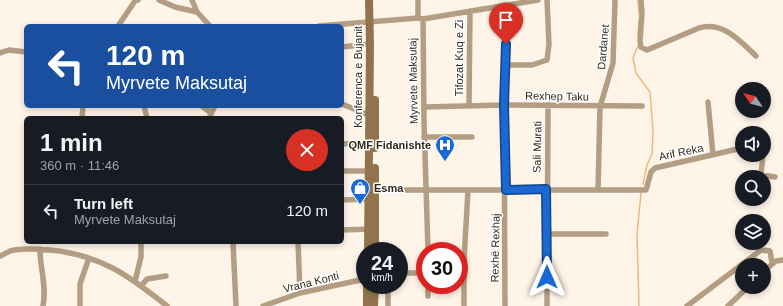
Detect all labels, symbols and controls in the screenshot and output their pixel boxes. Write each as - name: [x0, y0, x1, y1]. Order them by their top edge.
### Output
- pin: [489, 3, 523, 44]
- icon: arrive: [495, 9, 517, 31]
- street label: Tifozat Kuq e Zi: [453, 20, 465, 96]
- street label: Dardanet: [595, 24, 611, 70]
- street label: Konferenca e Bujanit: [352, 26, 364, 128]
- street label: Myrvete Maksutaj: [406, 38, 420, 124]
- icon: left: [40, 40, 92, 92]
- text: 120 m: [106, 40, 185, 71]
- text: Myrvete Maksutaj: [106, 73, 247, 93]
- north arrow: [735, 82, 771, 118]
- map controls: [735, 82, 771, 294]
- street label: Rexhep Taku: [525, 89, 589, 103]
- street label: Sali Murati: [531, 121, 543, 173]
- button: sound: [735, 126, 771, 162]
- text: 1 min: [40, 129, 103, 156]
- button: close: [286, 129, 328, 171]
- hospital icon: QMF Fidanishte: [434, 134, 456, 162]
- place label: QMF Fidanishte: [349, 139, 431, 151]
- street label: Arif Reka: [658, 141, 705, 163]
- text: 360 m · 11:46: [40, 158, 119, 173]
- button: search: [735, 170, 771, 206]
- shop icon: Esma: [349, 177, 371, 205]
- place label: Esma: [374, 182, 404, 194]
- text: Turn left: [74, 195, 133, 212]
- icon: left: [40, 200, 62, 222]
- text: 120 m: [286, 202, 328, 219]
- text: Myrvete Maksutaj: [74, 212, 176, 227]
- street label: Rexhë Rexhaj: [488, 213, 502, 283]
- button: layers: [735, 214, 771, 250]
- speed limit sign: 30: [416, 242, 468, 294]
- text: 24: [371, 252, 393, 274]
- position arrow: [526, 256, 568, 298]
- button: +: [735, 258, 771, 294]
- street label: Vrana Konti: [282, 269, 340, 295]
- text: km/h: [371, 272, 393, 283]

